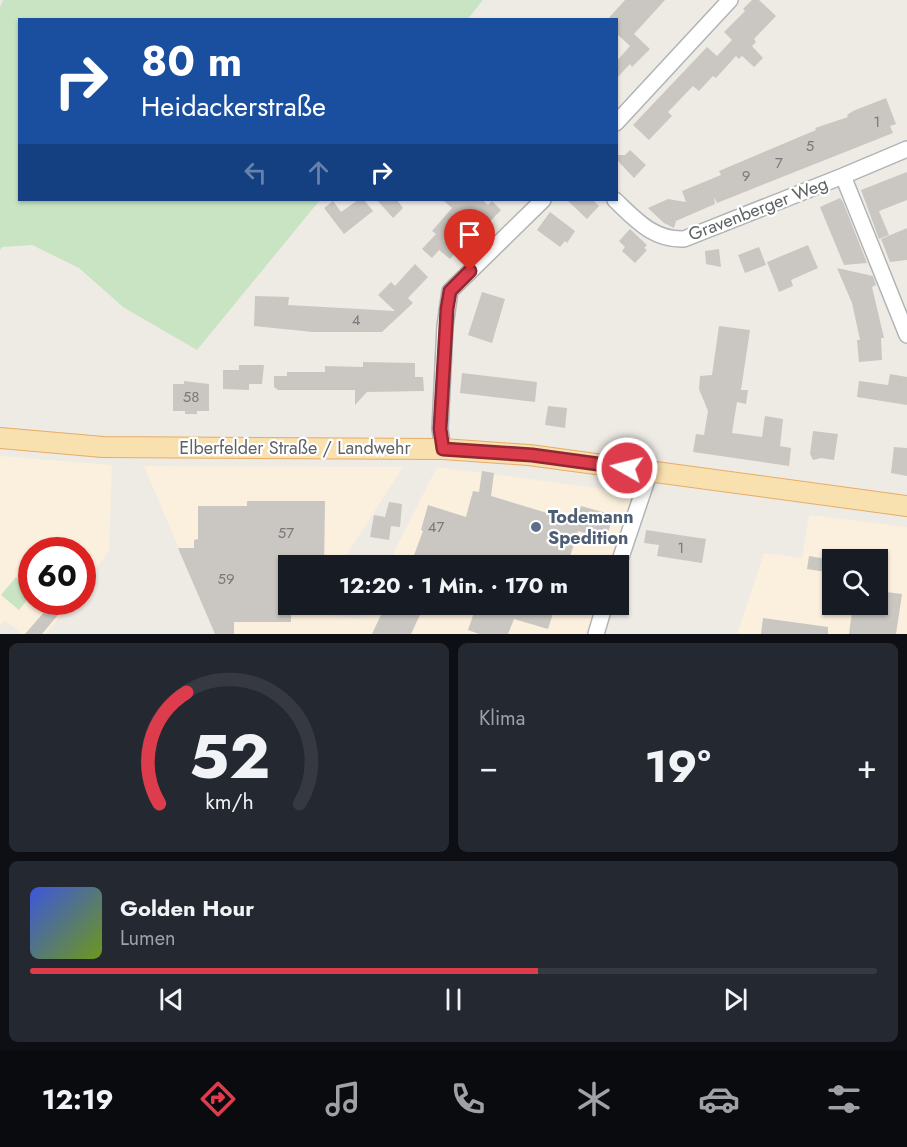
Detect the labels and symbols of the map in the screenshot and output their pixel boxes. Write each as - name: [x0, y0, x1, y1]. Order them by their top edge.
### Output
- house number: 1: [874, 111, 880, 133]
- house number: 5: [806, 135, 814, 157]
- house number: 7: [775, 152, 783, 174]
- house number: 9: [742, 165, 750, 187]
- street label: Gravenberger Weg: [684, 170, 832, 248]
- pin: [444, 209, 495, 271]
- house number: 4: [352, 309, 361, 331]
- house number: 58: [183, 386, 199, 408]
- street label: Elberfelder Straße / Landwehr: [179, 435, 411, 461]
- position arrow: [595, 436, 659, 500]
- place label: Todemann Spedition: [548, 504, 634, 551]
- house number: 47: [428, 516, 444, 538]
- marker: Todemann Spedition: [529, 520, 543, 534]
- house number: 57: [278, 522, 294, 544]
- speed limit sign: 60: [18, 537, 96, 615]
- house number: 1: [678, 537, 684, 559]
- house number: 59: [217, 568, 235, 590]

